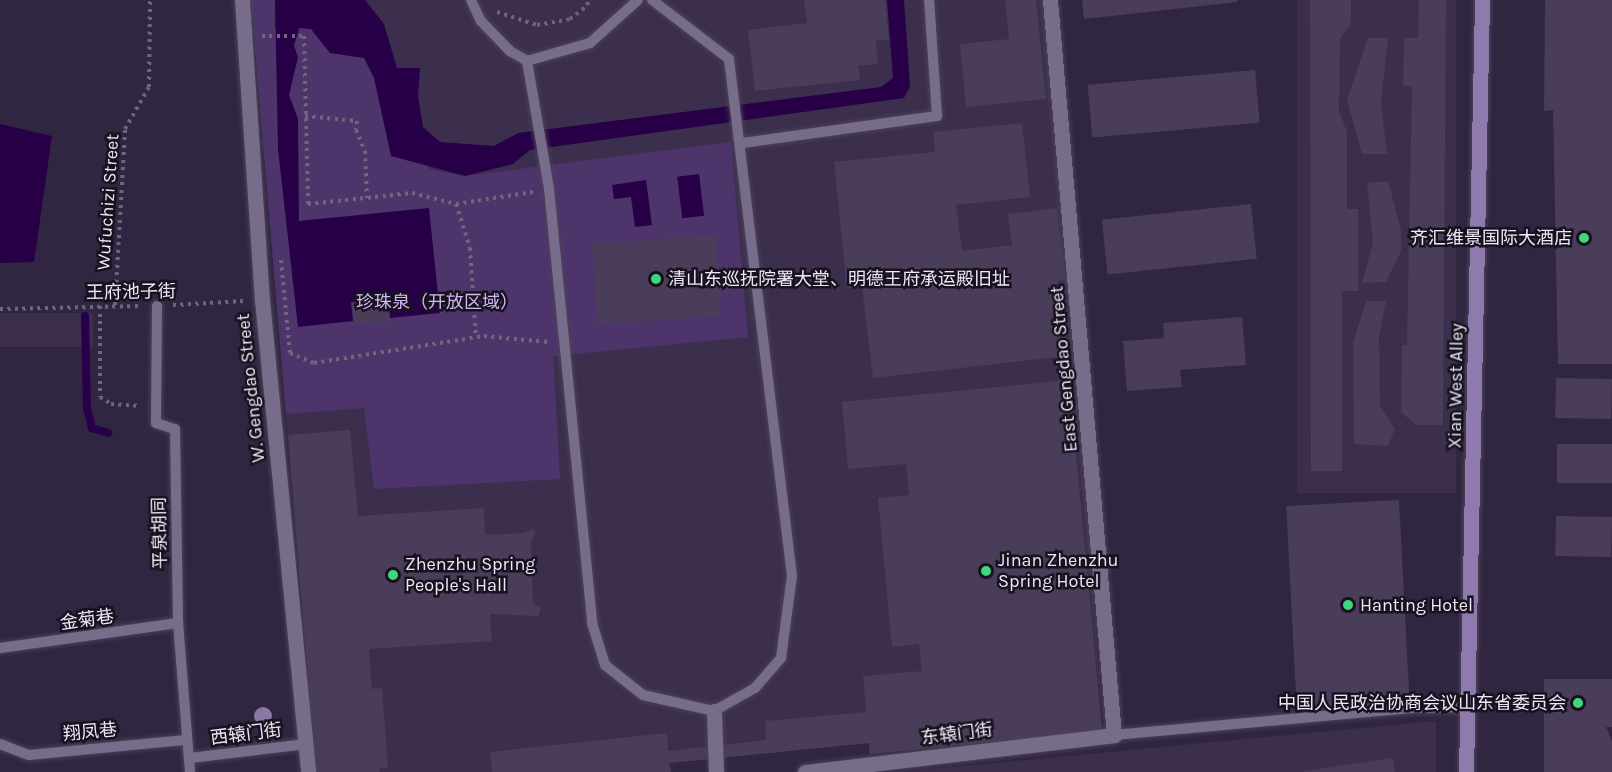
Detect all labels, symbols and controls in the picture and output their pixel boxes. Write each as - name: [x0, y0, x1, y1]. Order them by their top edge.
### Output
- street label: Wufuchizi Street: [92, 133, 124, 271]
- place label: 齐汇维景国际大酒店: [1410, 227, 1572, 249]
- marker: 齐汇维景国际大酒店: [1577, 231, 1591, 245]
- place label: 清山东巡抚院署大堂、明德王府承运殿旧址: [668, 268, 1010, 290]
- marker: 清山东巡抚院署大堂、明德王府承运殿旧址: [649, 272, 663, 286]
- street label: 王府池子街: [86, 280, 176, 304]
- street label: East Gengdao Street: [1046, 285, 1082, 453]
- park label: 珍珠泉（开放区域）: [356, 291, 518, 313]
- street label: W. Gengdao Street: [232, 313, 270, 463]
- street label: Xian West Alley: [1444, 323, 1468, 449]
- street label: 平泉胡同: [149, 497, 171, 569]
- place label: Jinan Zhenzhu Spring Hotel: [998, 550, 1118, 592]
- place label: Zhenzhu Spring People's Hall: [405, 554, 535, 596]
- marker: Jinan Zhenzhu Spring Hotel: [979, 564, 993, 578]
- marker: Zhenzhu Spring People's Hall: [386, 568, 400, 582]
- place label: Hanting Hotel: [1360, 594, 1473, 616]
- marker: Hanting Hotel: [1341, 598, 1355, 612]
- street label: 金菊巷: [59, 606, 115, 634]
- place label: 中国人民政治协商会议山东省委员会: [1278, 692, 1566, 714]
- marker: 中国人民政治协商会议山东省委员会: [1571, 696, 1585, 710]
- street label: 翔凤巷: [62, 719, 118, 745]
- street label: 西辕门街: [209, 719, 283, 749]
- street label: 东辕门街: [920, 719, 994, 749]

